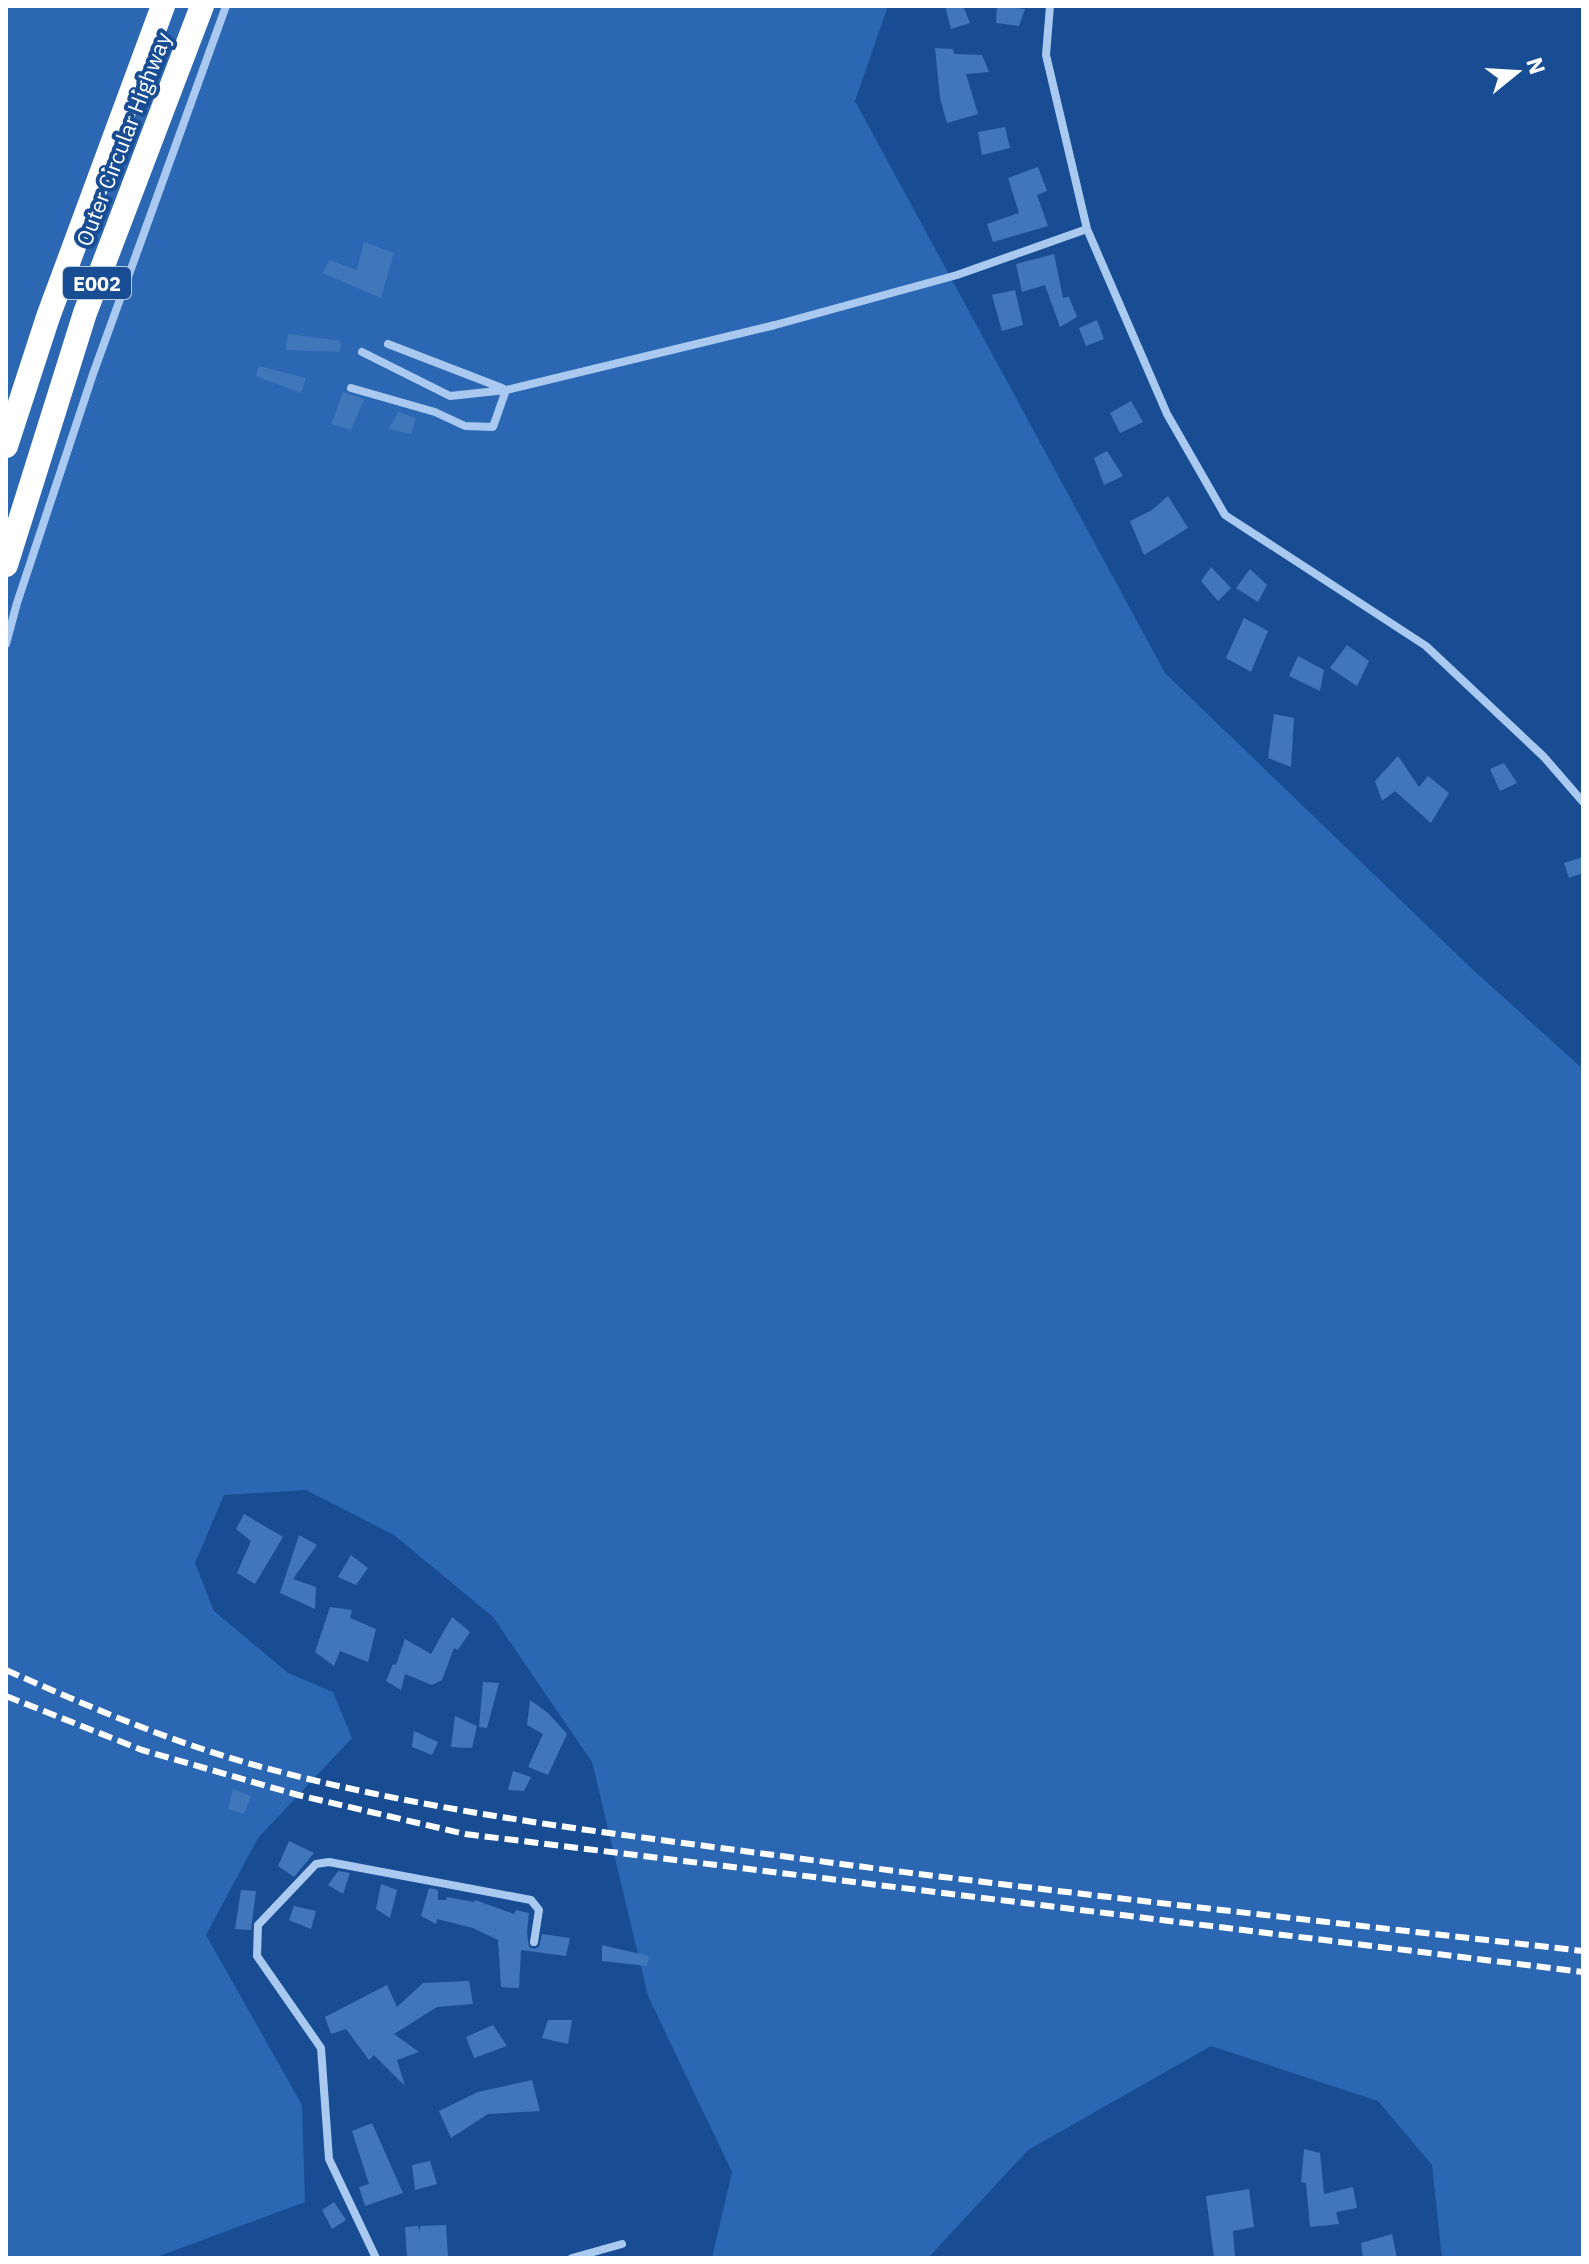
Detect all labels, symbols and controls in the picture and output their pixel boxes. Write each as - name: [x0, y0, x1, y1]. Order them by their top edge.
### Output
- street label: Outer Circular Highway: [69, 28, 177, 250]
- north arrow: [1477, 32, 1557, 112]
- text: N: [1520, 54, 1553, 78]
- road number: E002: [63, 267, 131, 299]

